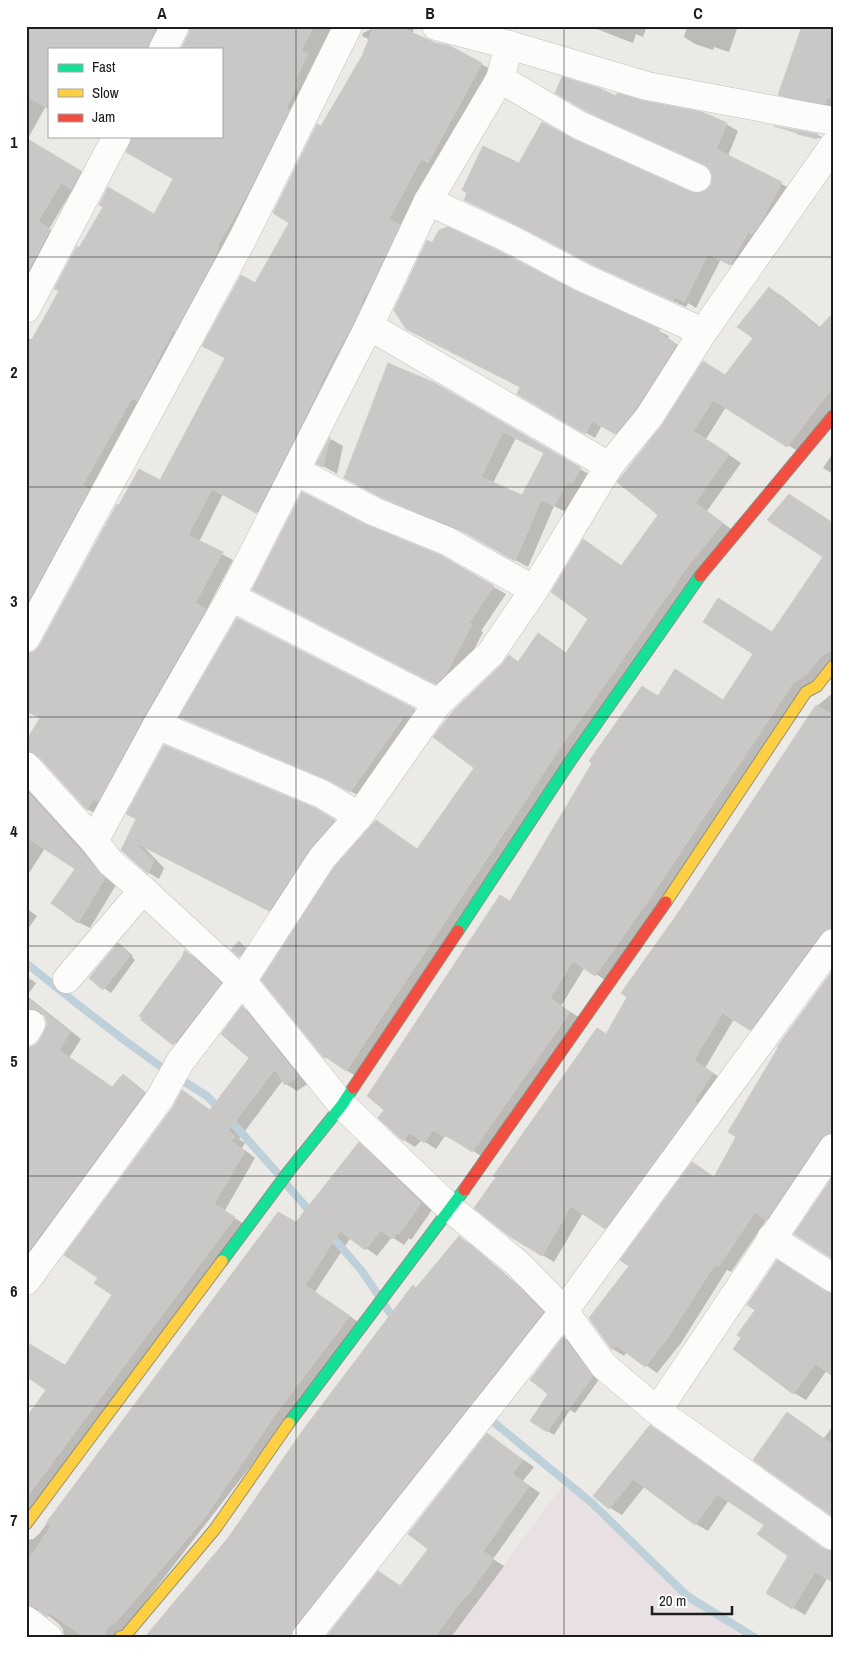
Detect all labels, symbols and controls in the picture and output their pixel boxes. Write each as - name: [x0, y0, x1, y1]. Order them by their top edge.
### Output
- text: A: [157, 2, 167, 24]
- text: B: [425, 2, 435, 24]
- text: C: [693, 2, 703, 24]
- legend: [48, 48, 222, 138]
- text: Fast: [92, 56, 116, 77]
- text: Slow: [92, 82, 119, 103]
- text: Jam: [92, 106, 115, 127]
- text: 1: [10, 131, 18, 153]
- text: 2: [10, 361, 18, 383]
- text: 3: [10, 590, 18, 612]
- text: 4: [10, 820, 18, 842]
- text: 5: [10, 1050, 18, 1072]
- text: 6: [10, 1280, 18, 1302]
- text: 7: [10, 1509, 18, 1531]
- scale bar: [652, 1583, 732, 1615]
- text: 20 m: [659, 1590, 686, 1611]

